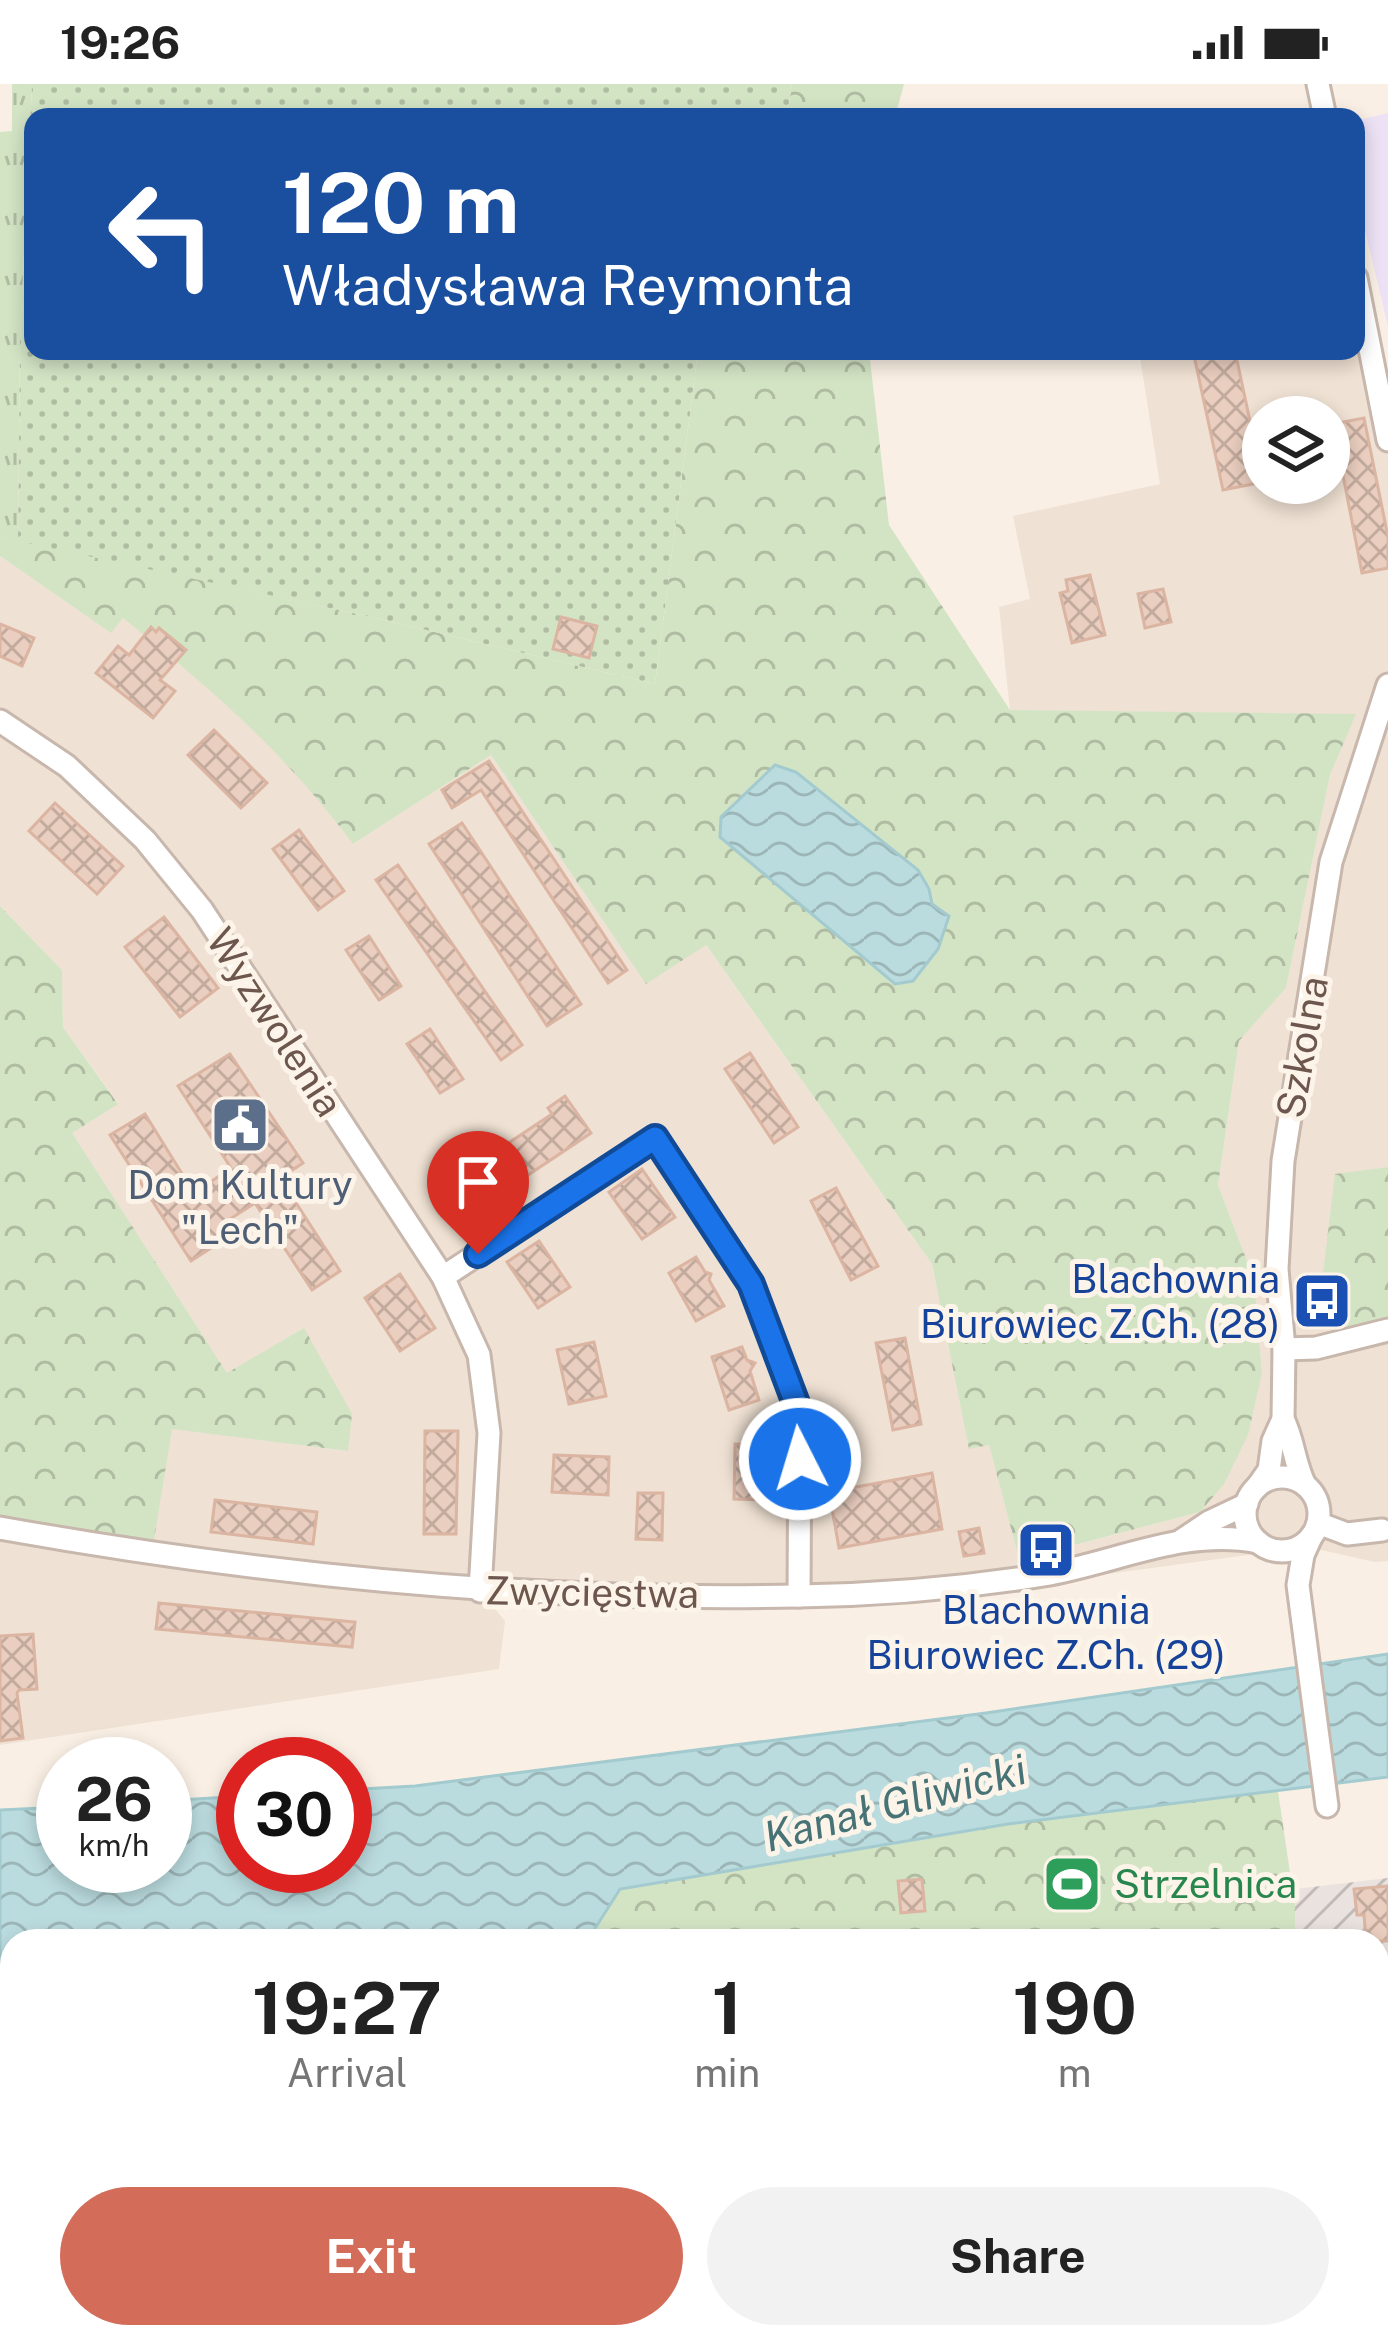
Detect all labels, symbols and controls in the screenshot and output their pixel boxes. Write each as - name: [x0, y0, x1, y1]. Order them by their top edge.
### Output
- text: 19:26: [60, 16, 180, 69]
- text: 120 m: [282, 153, 520, 252]
- icon: left: [84, 156, 240, 312]
- text: Władysława Reymonta: [282, 254, 853, 317]
- map controls: [1242, 396, 1350, 504]
- button: layers: [1242, 396, 1350, 504]
- street label: Wyzwolenia: [197, 919, 353, 1125]
- street label: Szkolna: [1267, 972, 1337, 1122]
- public building icon: Dom Kultury "Lech": [209, 1094, 271, 1156]
- pin: [427, 1131, 529, 1254]
- icon: arrive: [445, 1149, 511, 1215]
- place label: Dom Kultury "Lech": [127, 1162, 353, 1253]
- place label: Blachownia Biurowiec Z.Ch. (28): [920, 1256, 1280, 1347]
- bus stop icon: Blachownia Biurowiec Z.Ch. (28): [1291, 1270, 1353, 1332]
- position arrow: [737, 1396, 863, 1522]
- bus stop icon: Blachownia Biurowiec Z.Ch. (29): [1015, 1519, 1077, 1581]
- street label: Zwycięstwa: [485, 1567, 699, 1617]
- place label: Blachownia Biurowiec Z.Ch. (29): [866, 1587, 1226, 1678]
- speed limit sign: 30: [216, 1737, 372, 1893]
- water label: Kanał Gliwicki: [758, 1744, 1031, 1861]
- text: 26: [75, 1764, 153, 1835]
- text: km/h: [79, 1827, 149, 1863]
- sports icon: Strzelnica: [1041, 1853, 1103, 1915]
- place label: Strzelnica: [1114, 1861, 1297, 1907]
- text: 19:27: [252, 1966, 442, 2050]
- text: 1: [712, 1966, 743, 2050]
- text: 190: [1012, 1966, 1137, 2050]
- text: Arrival: [287, 2050, 407, 2096]
- text: min: [694, 2050, 760, 2096]
- text: m: [1058, 2050, 1091, 2096]
- button: Exit: [60, 2187, 683, 2325]
- button: Share: [707, 2187, 1329, 2325]

